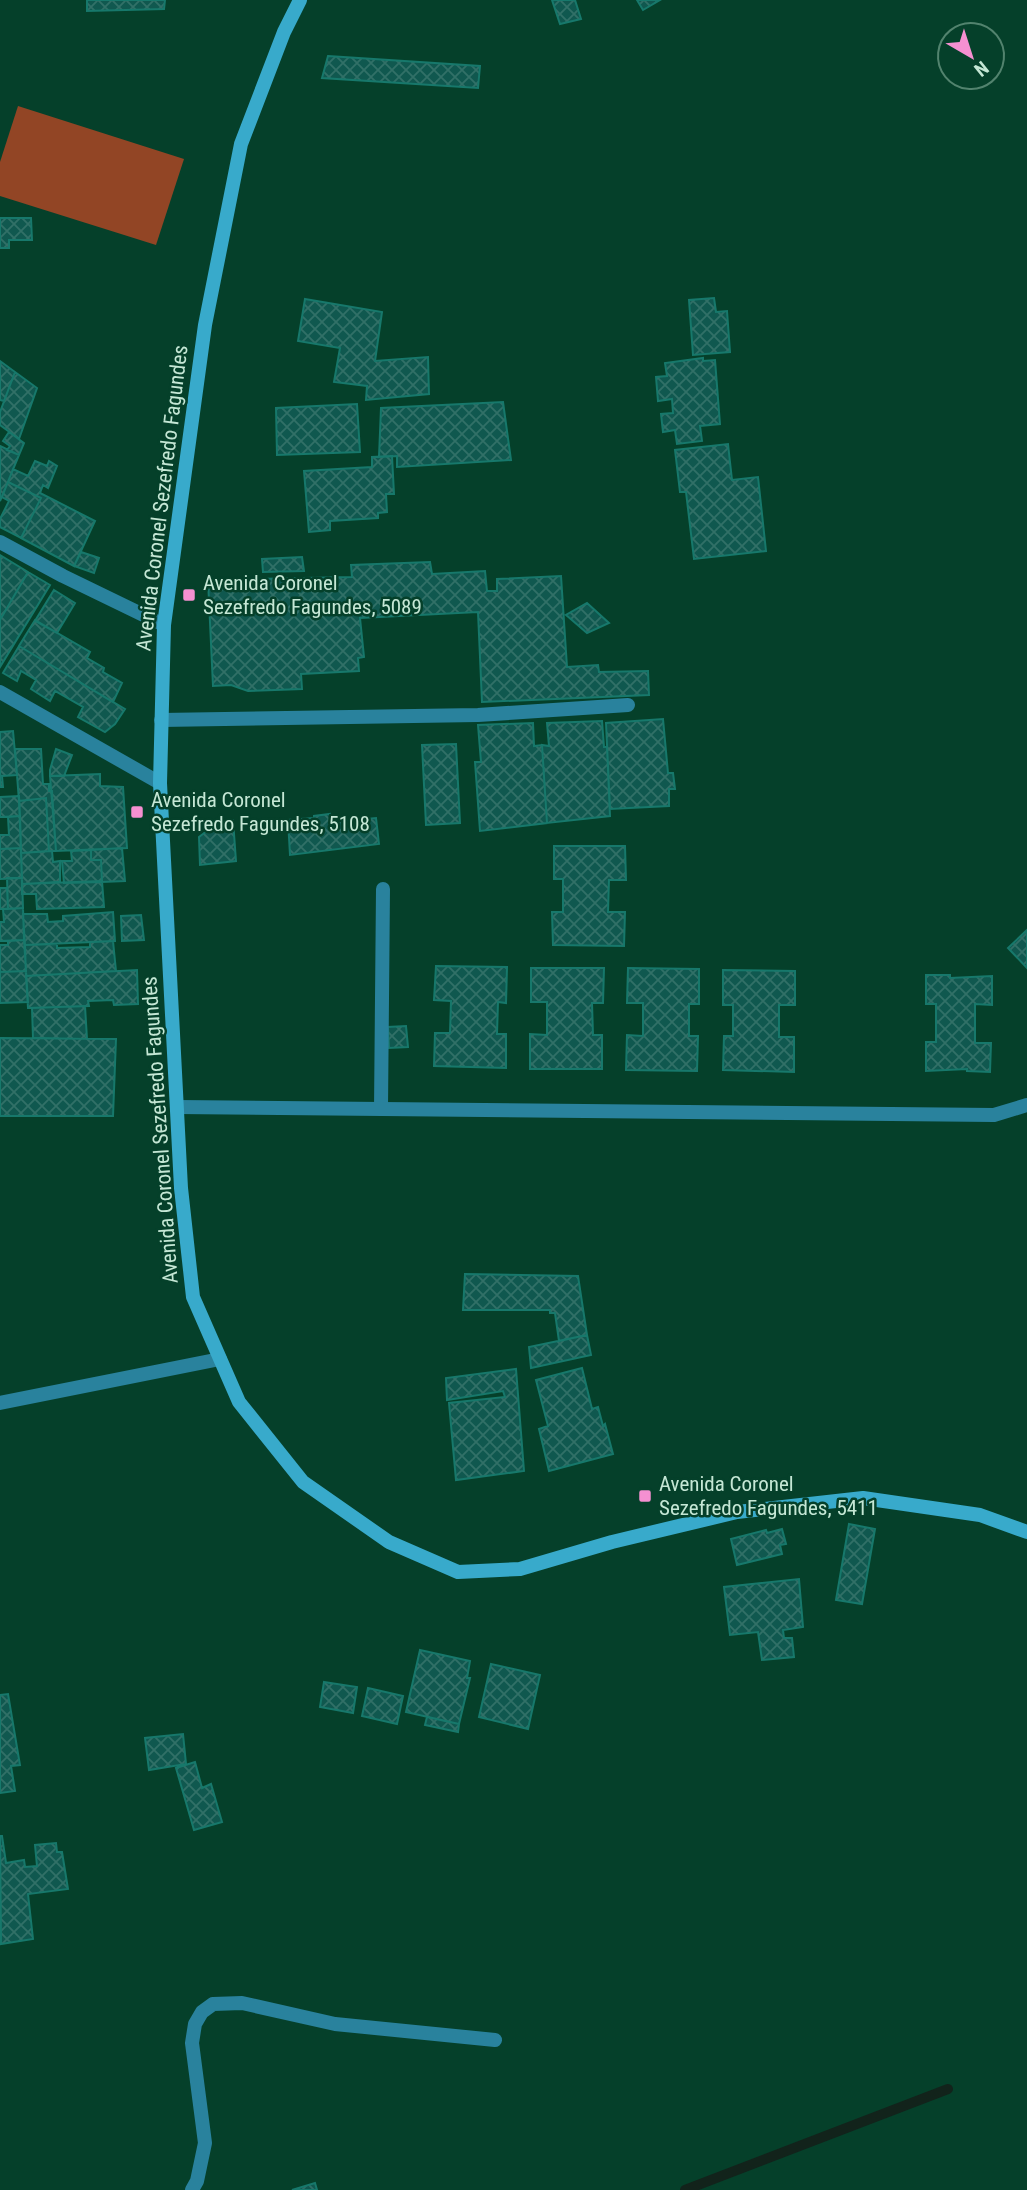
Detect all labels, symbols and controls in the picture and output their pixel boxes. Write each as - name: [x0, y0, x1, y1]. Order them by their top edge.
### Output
- north arrow: [936, 21, 1006, 91]
- text: N: [970, 56, 993, 81]
- street label: Avenida Coronel Sezefredo Fagundes: [131, 344, 193, 652]
- place label: Avenida Coronel Sezefredo Fagundes, 5089: [203, 571, 422, 619]
- marker: Avenida Coronel Sezefredo Fagundes, 5089: [181, 587, 197, 603]
- place label: Avenida Coronel Sezefredo Fagundes, 5108: [151, 788, 370, 836]
- marker: Avenida Coronel Sezefredo Fagundes, 5108: [129, 804, 145, 820]
- street label: Avenida Coronel Sezefredo Fagundes: [137, 976, 183, 1284]
- place label: Avenida Coronel Sezefredo Fagundes, 5411: [659, 1472, 878, 1520]
- marker: Avenida Coronel Sezefredo Fagundes, 5411: [637, 1488, 653, 1504]

